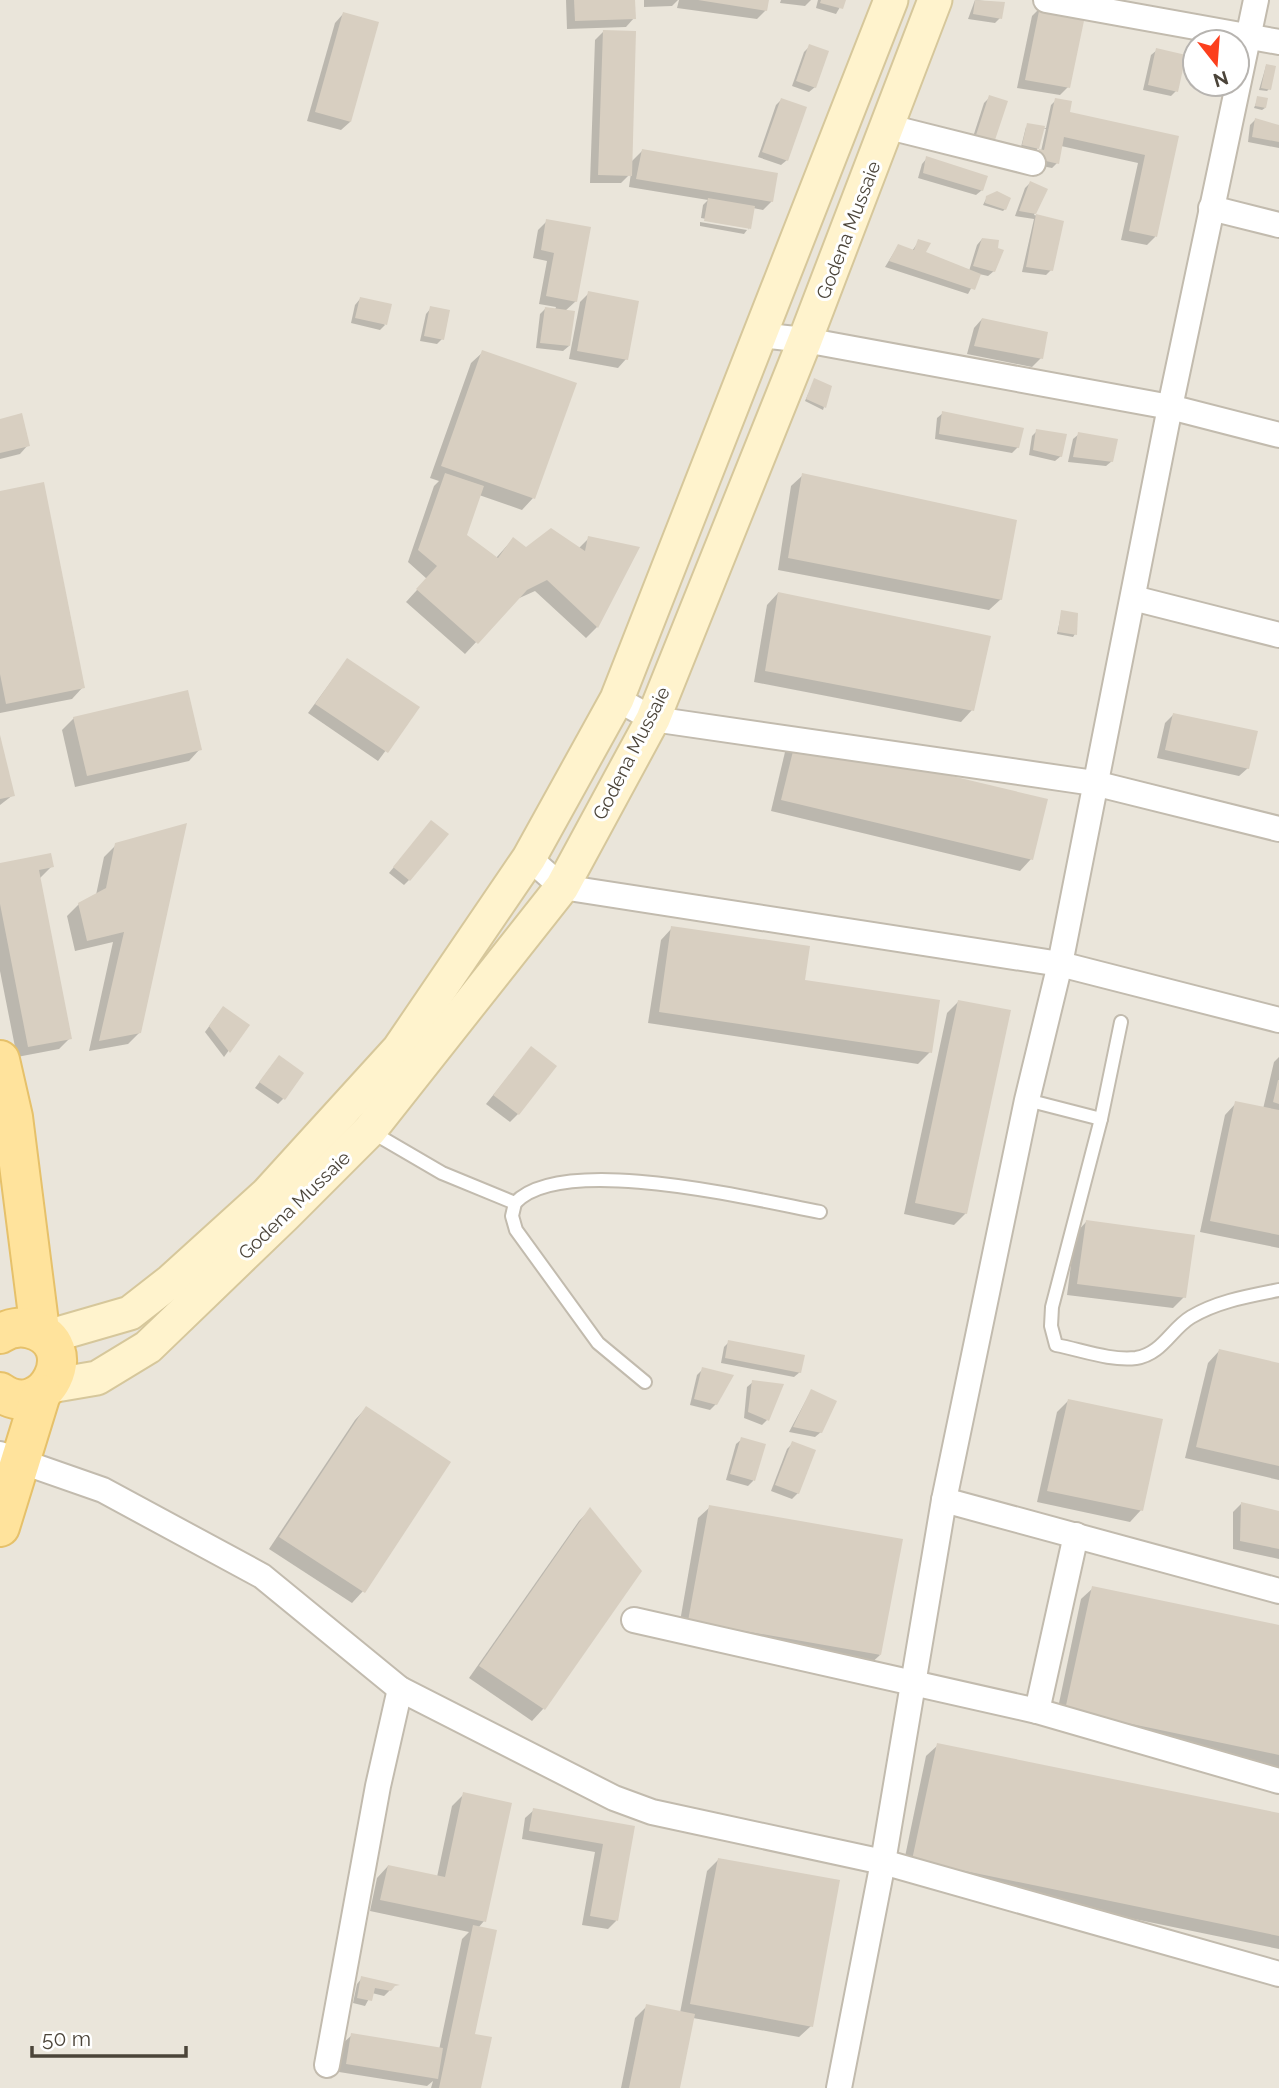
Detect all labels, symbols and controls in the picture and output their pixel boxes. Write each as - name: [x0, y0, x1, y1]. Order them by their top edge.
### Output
- north arrow: [1181, 28, 1251, 98]
- text: N: [1211, 67, 1231, 92]
- street label: Godena Mussaie: [812, 158, 884, 302]
- street label: Godena Mussaie: [588, 683, 674, 823]
- street label: Godena Mussaie: [234, 1146, 354, 1264]
- scale bar: [32, 2014, 186, 2058]
- text: 50 m: [42, 2026, 91, 2051]

